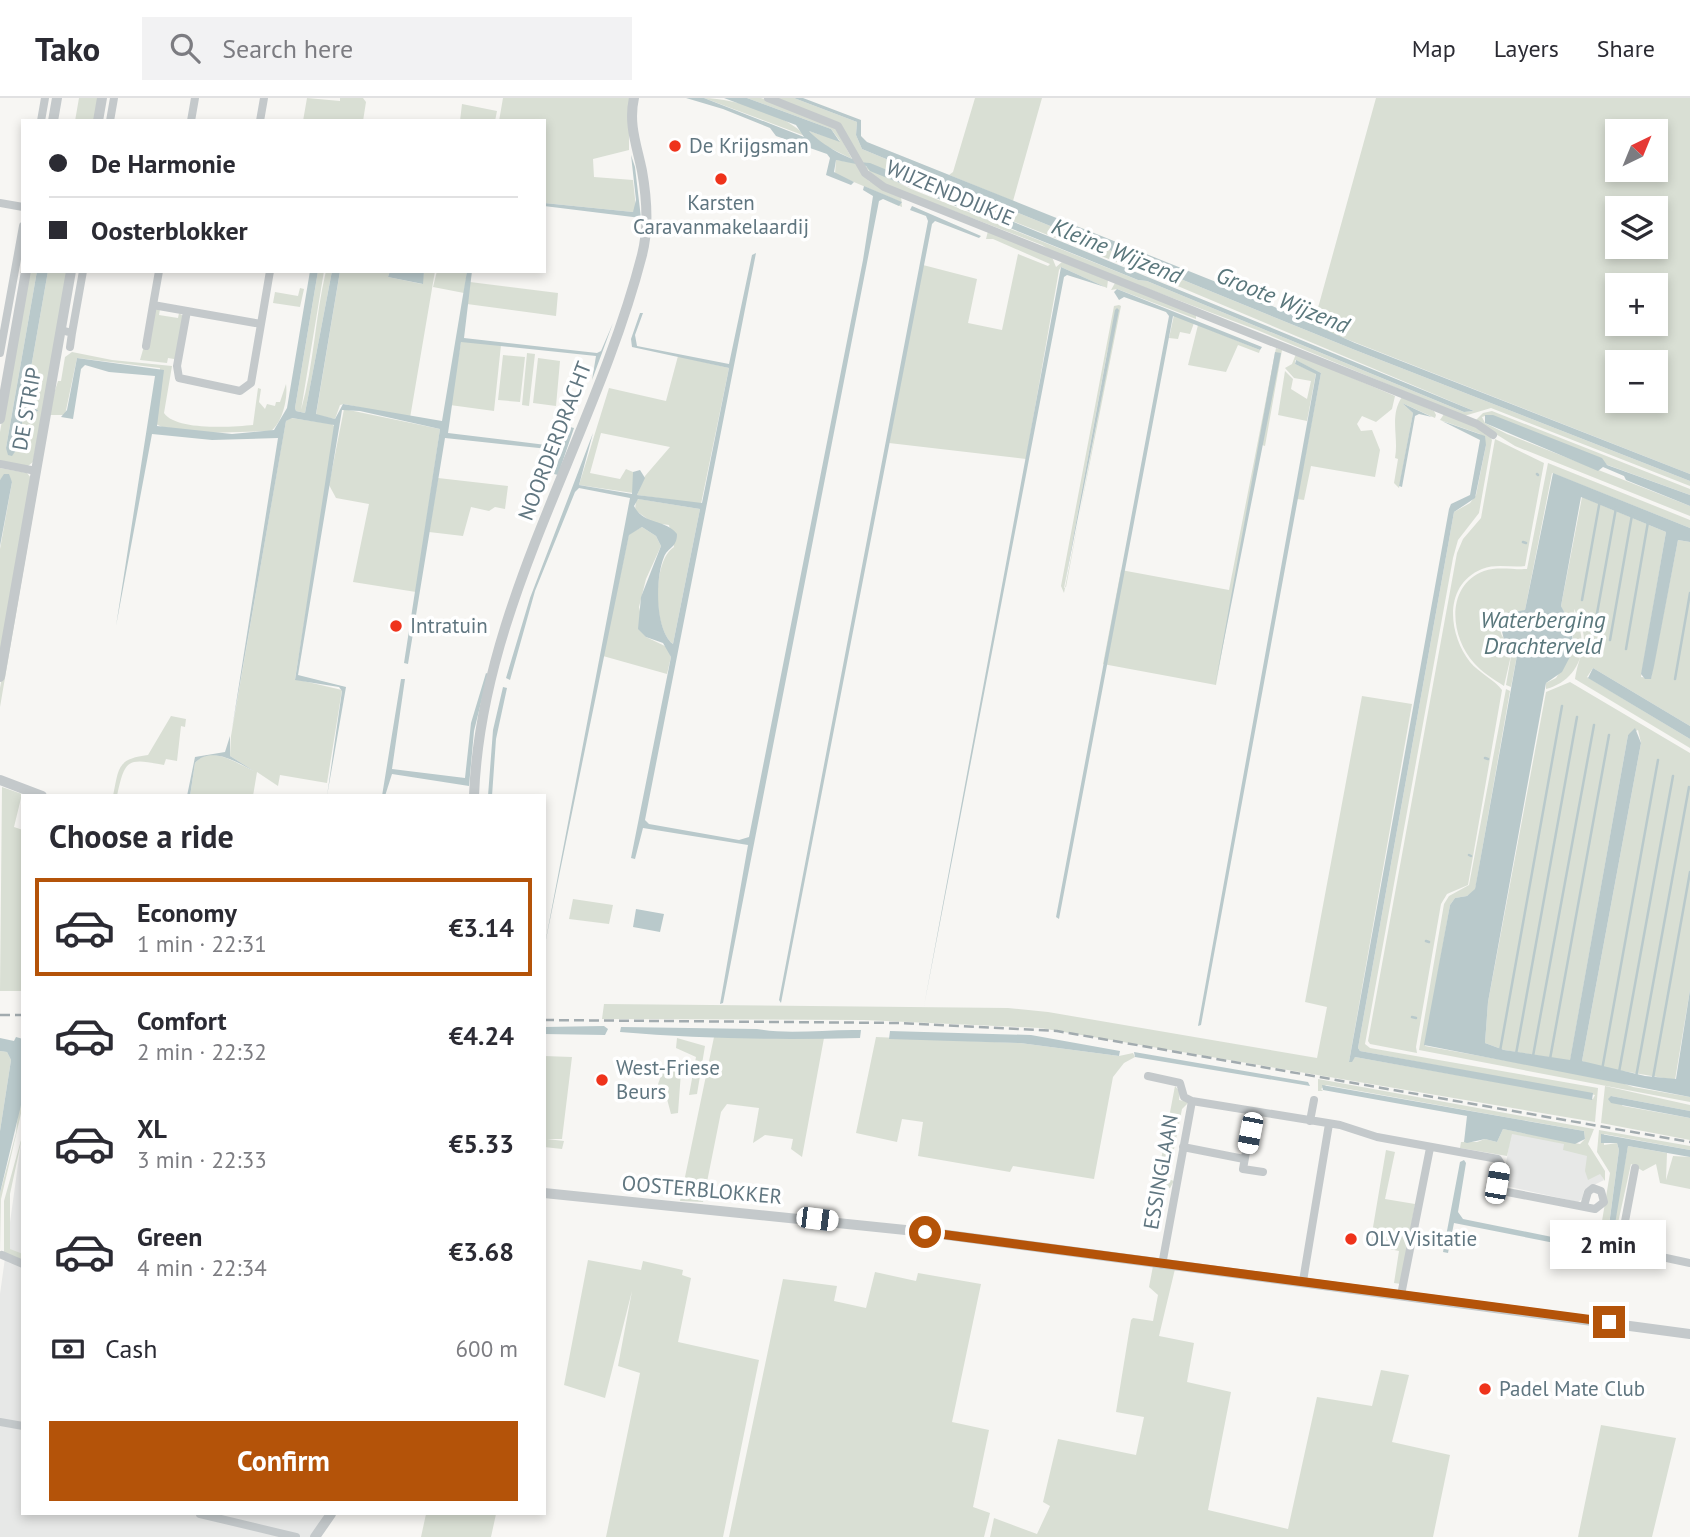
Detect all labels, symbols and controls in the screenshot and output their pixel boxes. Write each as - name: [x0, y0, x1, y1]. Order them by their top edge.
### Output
- search box: [142, 17, 632, 80]
- text: Tako: [35, 27, 100, 70]
- icon: search: [166, 29, 204, 67]
- text: Search here: [222, 32, 353, 65]
- text: Map: [1412, 33, 1456, 64]
- text: Layers: [1494, 33, 1559, 64]
- text: Share: [1597, 33, 1655, 64]
- north arrow: [1605, 119, 1668, 182]
- map controls: [1605, 119, 1668, 413]
- place label: De Krijgsman: [689, 132, 809, 159]
- marker: De Krijgsman: [667, 138, 683, 154]
- text: De Harmonie: [91, 147, 236, 180]
- street label: WIJZENDDIJKJE: [882, 153, 1018, 232]
- marker: Karsten Caravanmakelaardij: [713, 171, 729, 187]
- place label: Karsten Caravanmakelaardij: [633, 189, 809, 240]
- button: layers: [1605, 196, 1668, 259]
- water label: Kleine Wijzend: [1048, 211, 1188, 290]
- text: Oosterblokker: [91, 214, 248, 247]
- water label: Groote Wijzend: [1212, 260, 1355, 340]
- button: +: [1605, 273, 1668, 336]
- button: −: [1605, 350, 1668, 413]
- street label: NOORDERDRACHT: [512, 357, 597, 524]
- street label: DE STRIP: [6, 365, 47, 452]
- water label: Waterberging Drachterveld: [1480, 605, 1606, 660]
- place label: Intratuin: [410, 612, 488, 639]
- marker: Intratuin: [388, 618, 404, 634]
- text: Choose a ride: [49, 815, 234, 857]
- icon: car: [53, 896, 116, 959]
- text: Economy: [137, 896, 237, 929]
- text: €3.14: [449, 911, 514, 944]
- text: 1 min · 22:31: [137, 929, 267, 958]
- icon: car: [53, 1004, 116, 1067]
- text: Comfort: [137, 1004, 227, 1037]
- text: €4.24: [449, 1019, 514, 1052]
- text: 2 min · 22:32: [137, 1037, 267, 1066]
- place label: West-Friese Beurs: [616, 1054, 720, 1105]
- marker: West-Friese Beurs: [594, 1072, 610, 1088]
- car: [1236, 1110, 1265, 1156]
- icon: car: [53, 1112, 116, 1175]
- text: XL: [137, 1112, 167, 1145]
- street label: ESSINGLAAN: [1137, 1112, 1184, 1232]
- text: €5.33: [449, 1127, 514, 1160]
- text: 3 min · 22:33: [137, 1145, 267, 1174]
- car: [1484, 1160, 1511, 1206]
- street label: OOSTERBLOKKER: [621, 1169, 783, 1210]
- car: [795, 1206, 840, 1232]
- route start: [909, 1216, 941, 1248]
- icon: car: [53, 1220, 116, 1283]
- text: Green: [137, 1220, 202, 1253]
- callout: 2 min: [1551, 1220, 1667, 1270]
- place label: OLV Visitatie: [1365, 1225, 1477, 1252]
- text: 2 min: [1580, 1230, 1636, 1259]
- marker: OLV Visitatie: [1343, 1231, 1359, 1247]
- text: €3.68: [449, 1235, 514, 1268]
- text: 4 min · 22:34: [137, 1253, 267, 1282]
- route end: [1593, 1306, 1625, 1338]
- icon: cash: [49, 1330, 87, 1368]
- text: Cash: [105, 1332, 157, 1365]
- text: 600 m: [456, 1334, 518, 1363]
- place label: Padel Mate Club: [1499, 1375, 1645, 1402]
- marker: Padel Mate Club: [1477, 1381, 1493, 1397]
- button: Confirm: [49, 1421, 518, 1501]

